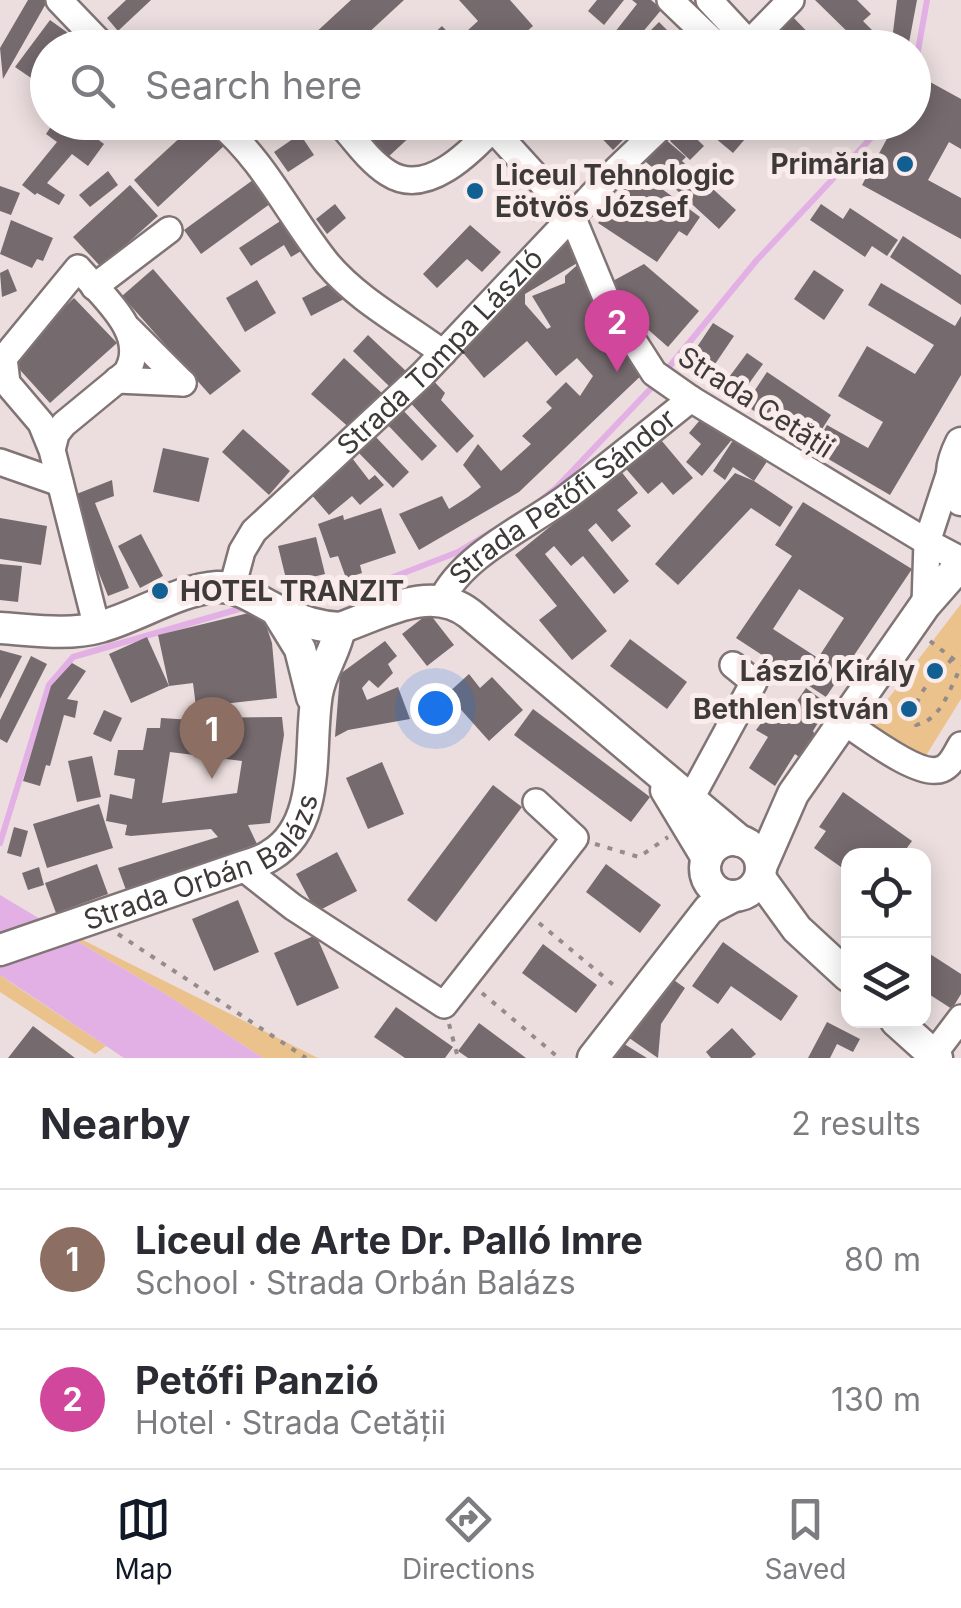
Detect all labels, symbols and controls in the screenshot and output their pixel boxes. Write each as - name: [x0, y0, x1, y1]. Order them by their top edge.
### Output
- search box: [30, 30, 931, 140]
- icon: search: [65, 58, 120, 113]
- text: Search here: [145, 62, 362, 108]
- place label: Primăria: [770, 147, 885, 181]
- marker: Primăria: [894, 153, 916, 175]
- place label: Liceul Tehnologic Eötvös József: [495, 158, 735, 224]
- marker: Liceul Tehnologic Eötvös József: [464, 180, 486, 202]
- street label: Strada Tompa László: [330, 241, 550, 462]
- pin: 2: [584, 290, 650, 372]
- street label: Strada Cetății: [672, 339, 840, 465]
- street label: Strada Petőfi Sándor: [442, 401, 682, 591]
- place label: HOTEL TRANZIT: [180, 574, 404, 608]
- marker: HOTEL TRANZIT: [149, 580, 171, 602]
- place label: László Király: [740, 654, 915, 688]
- marker: László Király: [924, 660, 946, 682]
- your location: [410, 683, 461, 734]
- place label: Bethlen István: [693, 692, 889, 726]
- pin: 1: [180, 696, 244, 779]
- marker: Bethlen István: [898, 698, 920, 720]
- street label: Strada Orbán Balázs: [79, 791, 325, 937]
- map controls: [841, 848, 931, 1028]
- button: locate: [841, 848, 931, 938]
- button: layers: [841, 938, 931, 1028]
- text: Nearby: [40, 1098, 191, 1149]
- text: 2 results: [791, 1104, 921, 1143]
- text: Liceul de Arte Dr. Palló Imre: [135, 1217, 643, 1263]
- text: 1: [66, 1240, 79, 1279]
- text: 80 m: [844, 1240, 921, 1279]
- text: School · Strada Orbán Balázs: [135, 1263, 576, 1302]
- text: Petőfi Panzió: [135, 1357, 379, 1403]
- text: 2: [62, 1380, 83, 1419]
- text: 130 m: [831, 1380, 921, 1419]
- text: Hotel · Strada Cetății: [135, 1403, 446, 1442]
- tab: Map: [115, 1492, 173, 1586]
- tab: Directions: [402, 1492, 535, 1586]
- tab: Saved: [764, 1492, 846, 1586]

